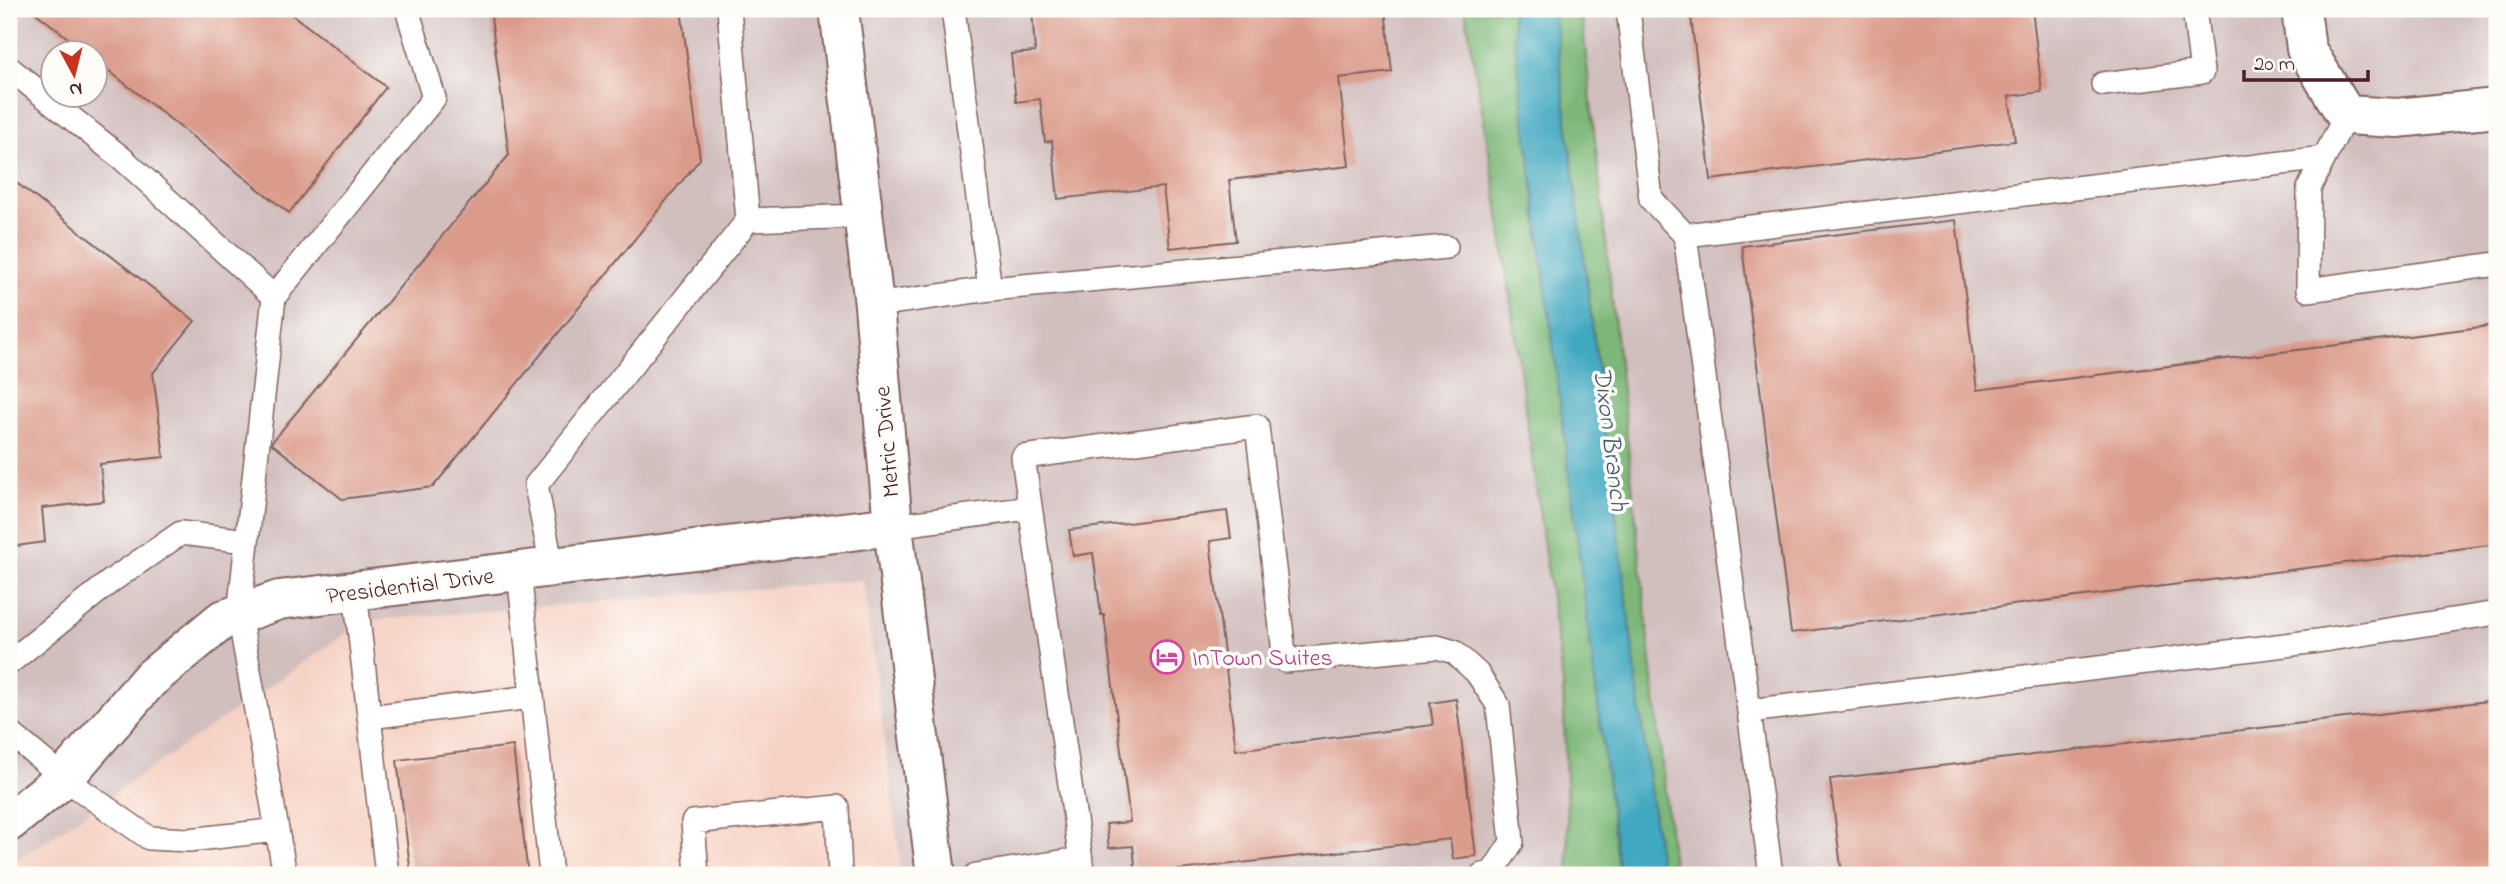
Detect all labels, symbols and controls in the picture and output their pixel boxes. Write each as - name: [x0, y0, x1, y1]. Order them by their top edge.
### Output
- north arrow: [38, 38, 108, 108]
- scale bar: [2244, 38, 2368, 82]
- text: 20 m: [2254, 50, 2295, 80]
- text: N: [68, 74, 84, 103]
- water label: Dixon Branch: [1581, 366, 1637, 514]
- street label: Metric Drive: [866, 384, 911, 499]
- street label: Presidential Drive: [324, 560, 496, 615]
- hotel icon: InTown Suites: [1148, 638, 1186, 676]
- place label: InTown Suites: [1192, 642, 1333, 677]

